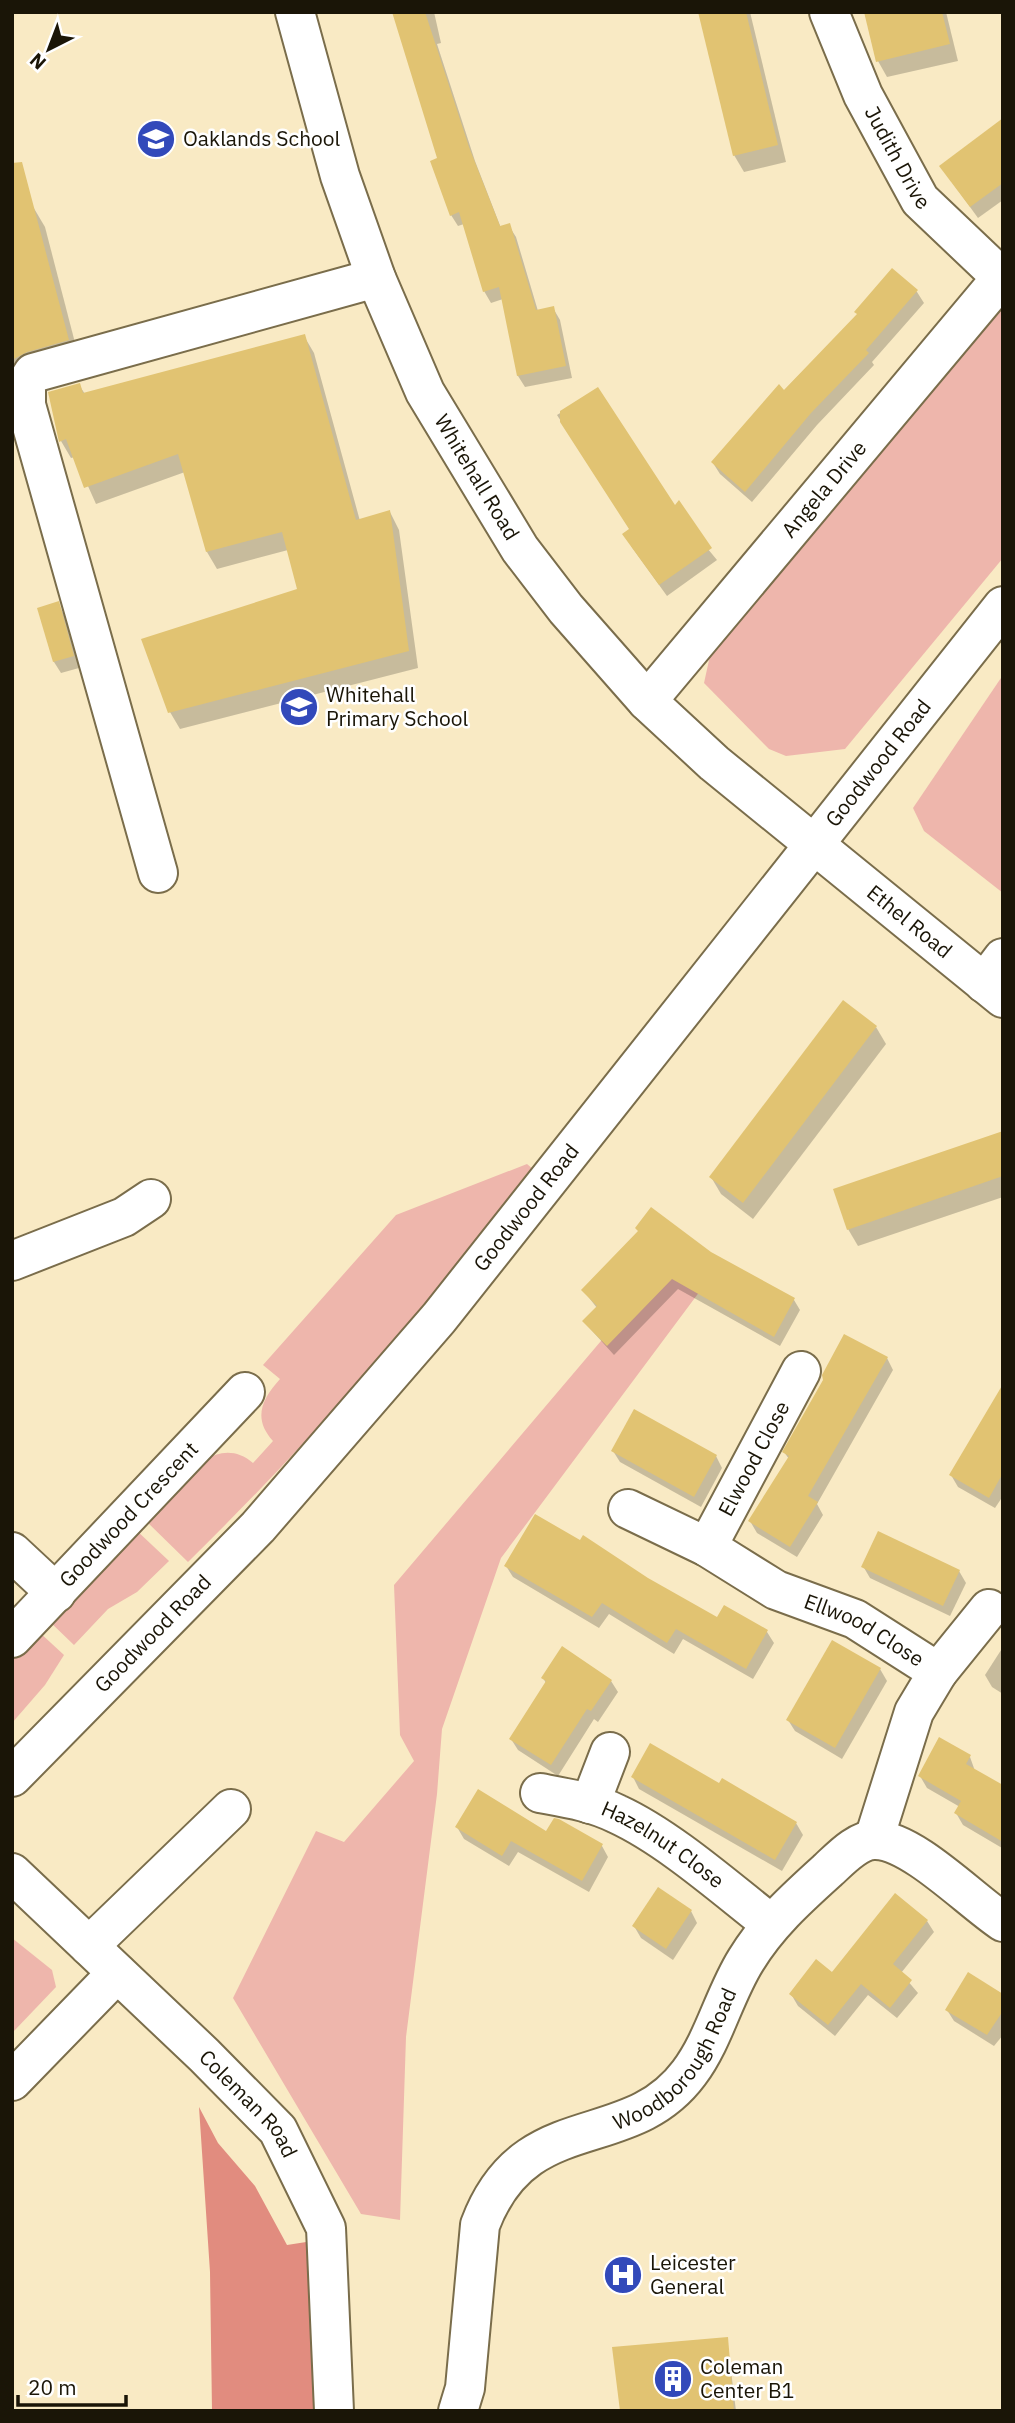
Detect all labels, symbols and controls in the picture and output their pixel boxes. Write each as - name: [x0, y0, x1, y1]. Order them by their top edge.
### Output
- north arrow: [14, 14, 84, 84]
- text: N: [24, 48, 51, 75]
- street label: Judith Drive: [859, 101, 936, 215]
- school or university icon: Oaklands School: [135, 118, 177, 160]
- place label: Oaklands School: [183, 124, 341, 152]
- street label: Whitehall Road: [429, 409, 526, 545]
- street label: Angela Drive: [775, 434, 872, 543]
- place label: Whitehall Primary School: [326, 680, 469, 732]
- school or university icon: Whitehall Primary School: [278, 686, 320, 728]
- street label: Goodwood Road: [818, 693, 937, 832]
- street label: Ethel Road: [861, 878, 958, 964]
- street label: Goodwood Road: [466, 1137, 585, 1277]
- street label: Elwood Close: [711, 1396, 795, 1521]
- street label: Goodwood Crescent: [52, 1435, 204, 1593]
- street label: Goodwood Road: [88, 1568, 217, 1698]
- street label: Ellwood Close: [800, 1587, 930, 1673]
- street label: Hazelnut Close: [597, 1794, 731, 1894]
- street label: Woodborough Road: [609, 1983, 743, 2136]
- street label: Coleman Road: [193, 2043, 304, 2162]
- place label: Leicester General: [650, 2248, 736, 2300]
- hospital icon: Leicester General: [602, 2254, 644, 2296]
- place label: Coleman Center B1: [700, 2352, 794, 2404]
- building icon: Coleman Center B1: [652, 2358, 694, 2400]
- scale bar: [18, 2364, 126, 2408]
- text: 20 m: [28, 2373, 77, 2401]

